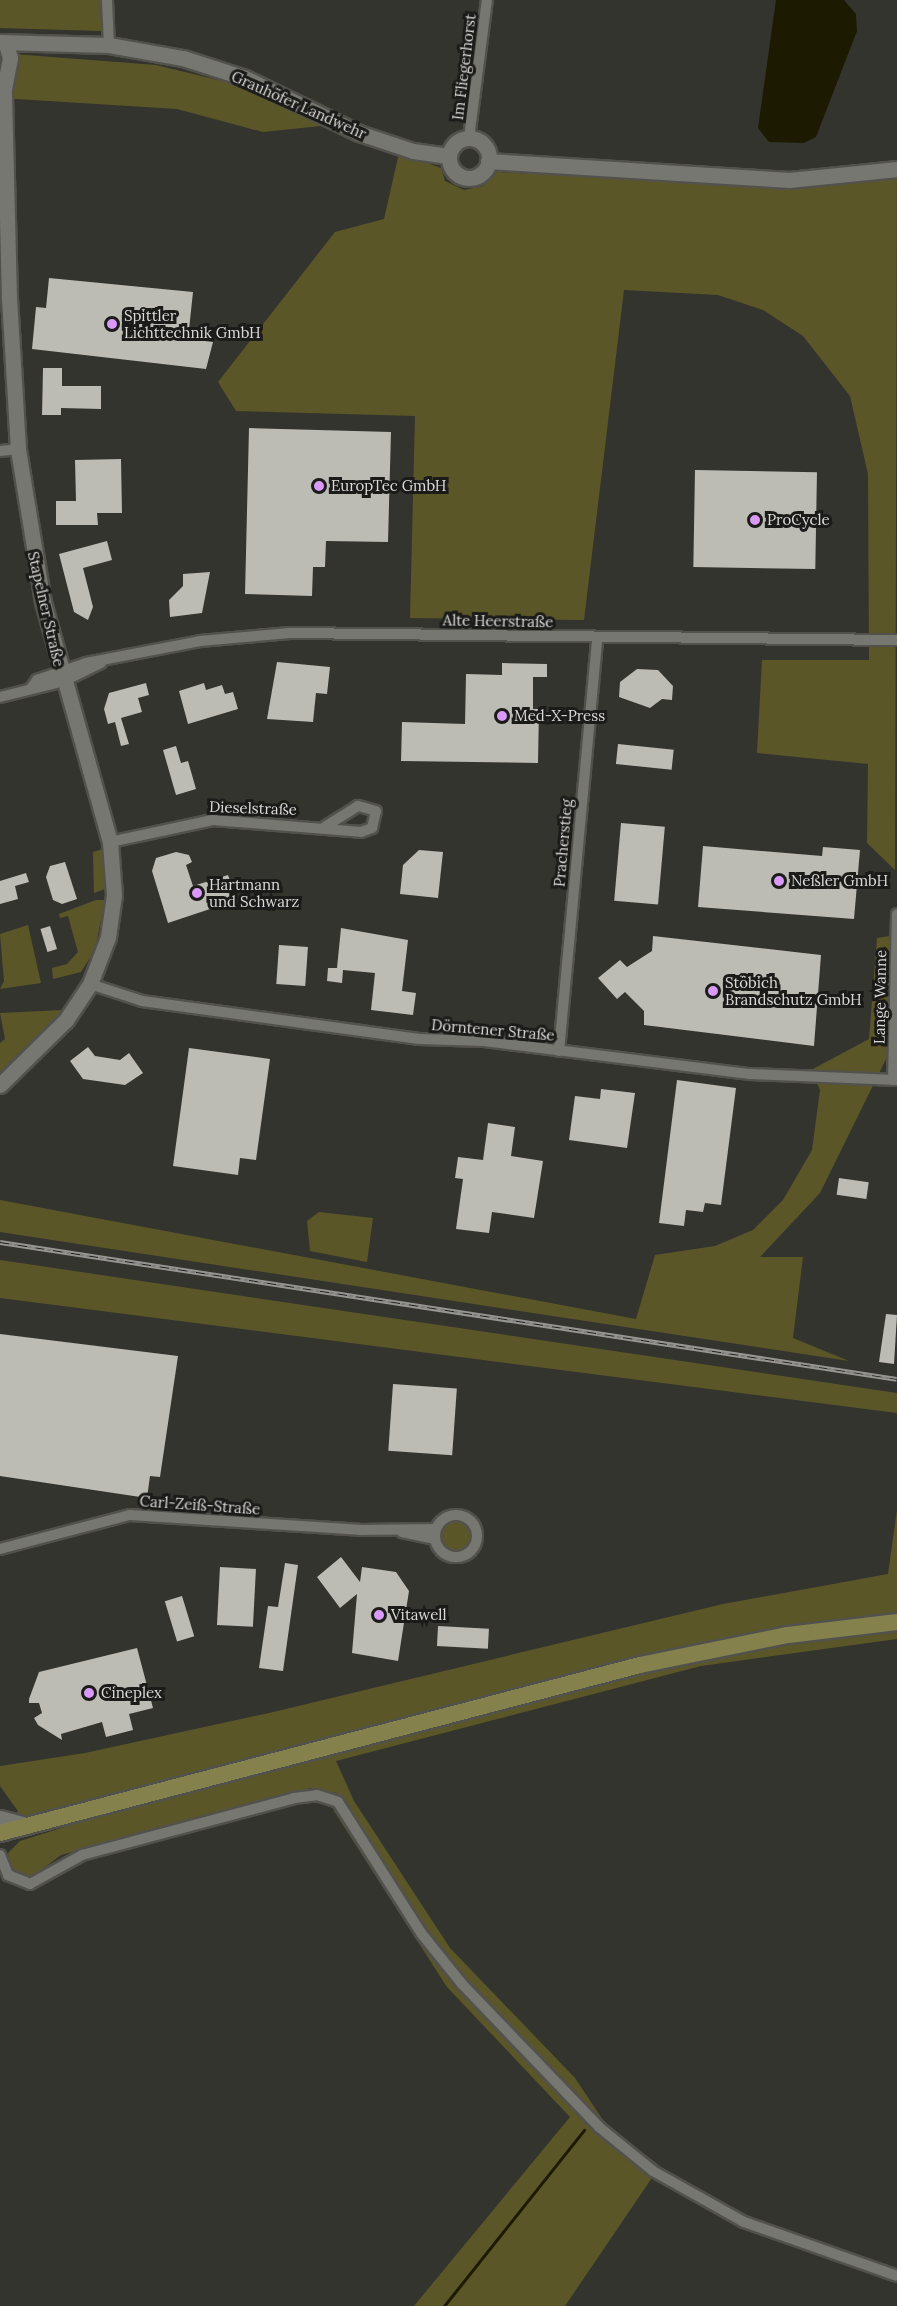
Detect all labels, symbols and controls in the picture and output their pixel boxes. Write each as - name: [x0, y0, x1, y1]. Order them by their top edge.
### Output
- street label: Im Fliegerhorst: [449, 13, 479, 121]
- street label: Grauhöfer Landwehr: [229, 67, 369, 143]
- place label: Spittler Lichttechnik GmbH: [124, 306, 261, 341]
- marker: Spittler Lichttechnik GmbH: [105, 317, 119, 331]
- place label: EuropTec GmbH: [331, 477, 447, 495]
- marker: EuropTec GmbH: [312, 479, 326, 493]
- place label: ProCycle: [767, 511, 830, 529]
- marker: ProCycle: [748, 513, 762, 527]
- street label: Stapelner Straße: [24, 550, 68, 668]
- street label: Alte Heerstraße: [443, 611, 553, 631]
- place label: Med-X-Press: [514, 707, 605, 725]
- marker: Med-X-Press: [495, 709, 509, 723]
- street label: Dieselstraße: [209, 797, 297, 819]
- street label: Pracherstieg: [550, 798, 576, 888]
- place label: Neßler GmbH: [791, 872, 888, 890]
- marker: Neßler GmbH: [772, 874, 786, 888]
- place label: Hartmann und Schwarz: [209, 875, 299, 910]
- marker: Hartmann und Schwarz: [190, 886, 204, 900]
- street label: Lange Wanne: [870, 950, 890, 1044]
- place label: Stöbich Brandschutz GmbH: [725, 973, 862, 1008]
- marker: Stöbich Brandschutz GmbH: [706, 984, 720, 998]
- street label: Dörntener Straße: [431, 1016, 555, 1044]
- street label: Carl-Zeiß-Straße: [139, 1492, 261, 1518]
- place label: Vitawell: [391, 1606, 446, 1624]
- marker: Vitawell: [372, 1608, 386, 1622]
- place label: Cineplex: [101, 1684, 162, 1702]
- marker: Cineplex: [82, 1686, 96, 1700]

